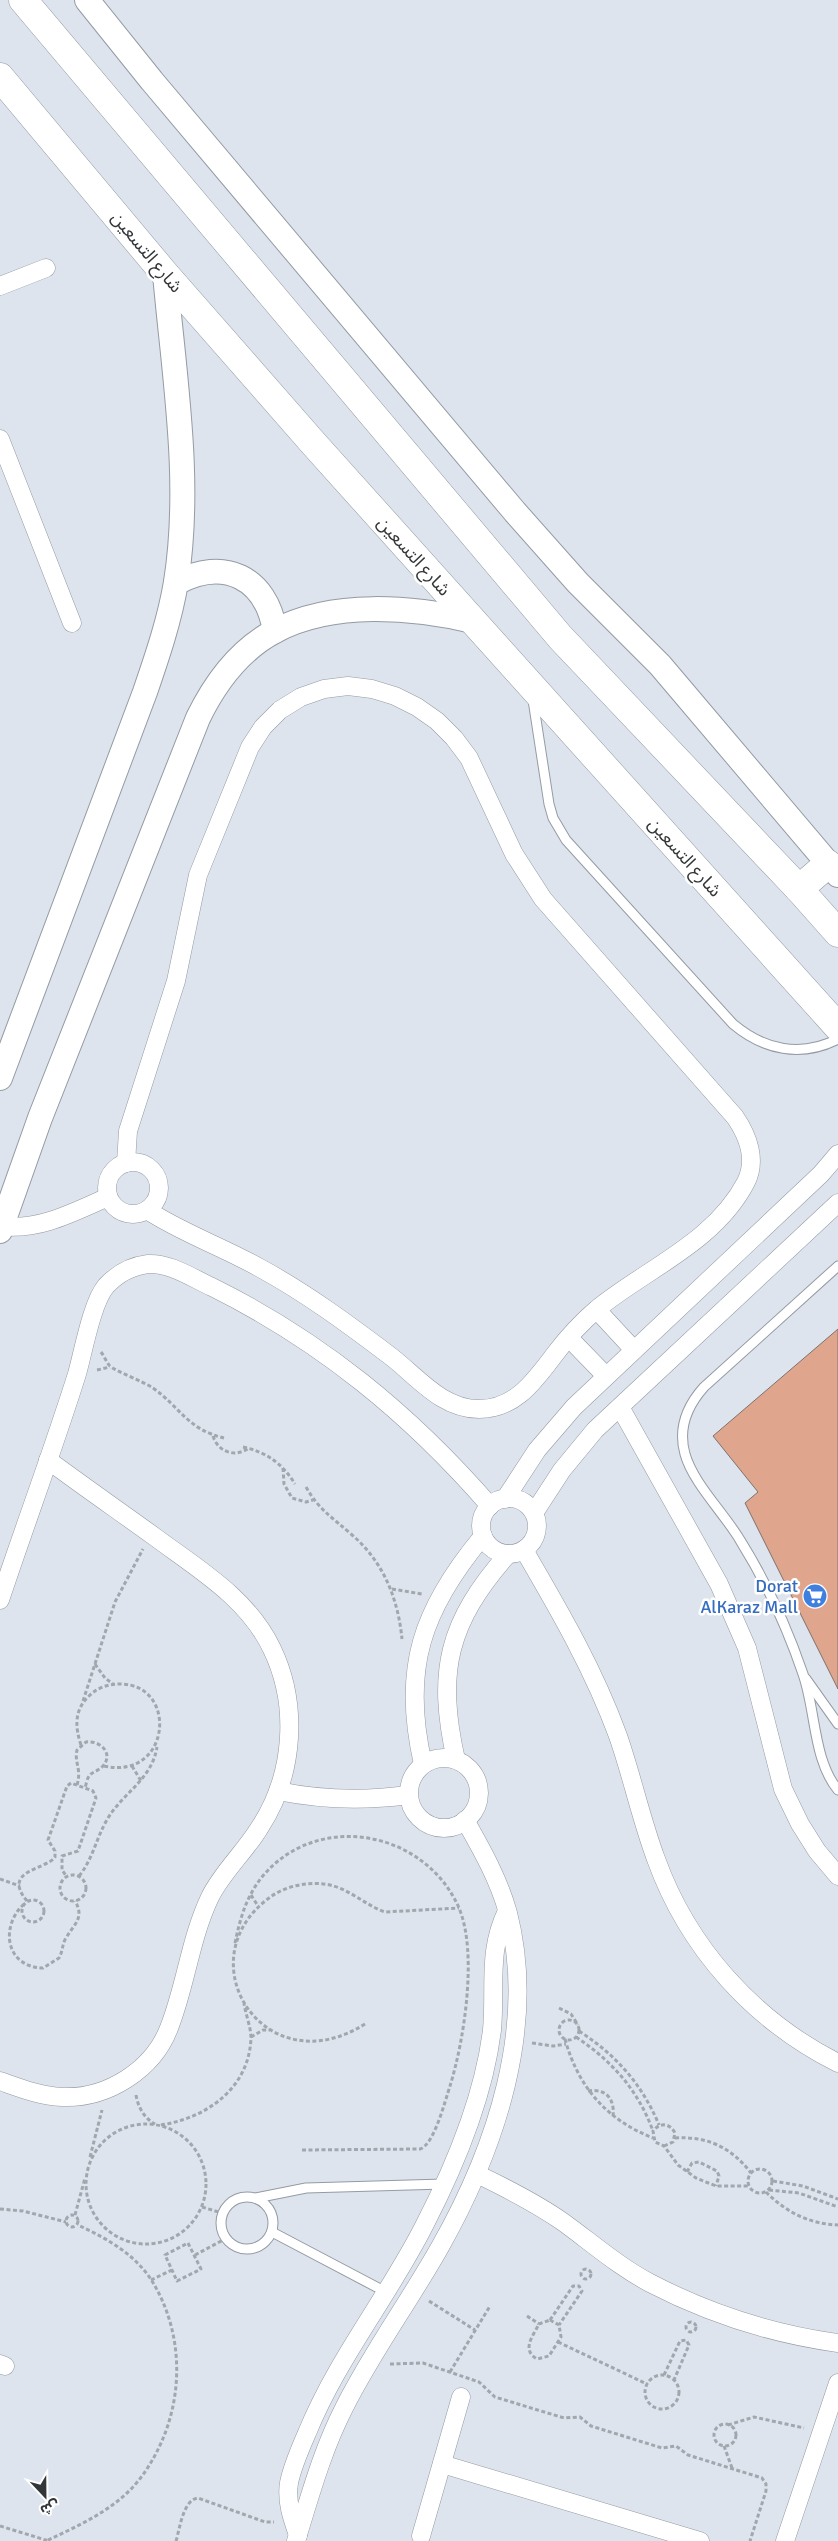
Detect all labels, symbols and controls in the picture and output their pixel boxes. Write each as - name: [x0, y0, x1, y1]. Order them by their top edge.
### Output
- street label: شارع التسعين: [104, 207, 187, 299]
- street label: شارع التسعين: [370, 512, 455, 602]
- street label: شارع التسعين: [641, 813, 726, 903]
- place label: Dorat AlKaraz Mall: [700, 1575, 798, 1618]
- supermarket icon: Dorat AlKaraz Mall: [802, 1583, 828, 1609]
- north arrow: [20, 2471, 70, 2521]
- text: ش: [38, 2496, 62, 2519]

